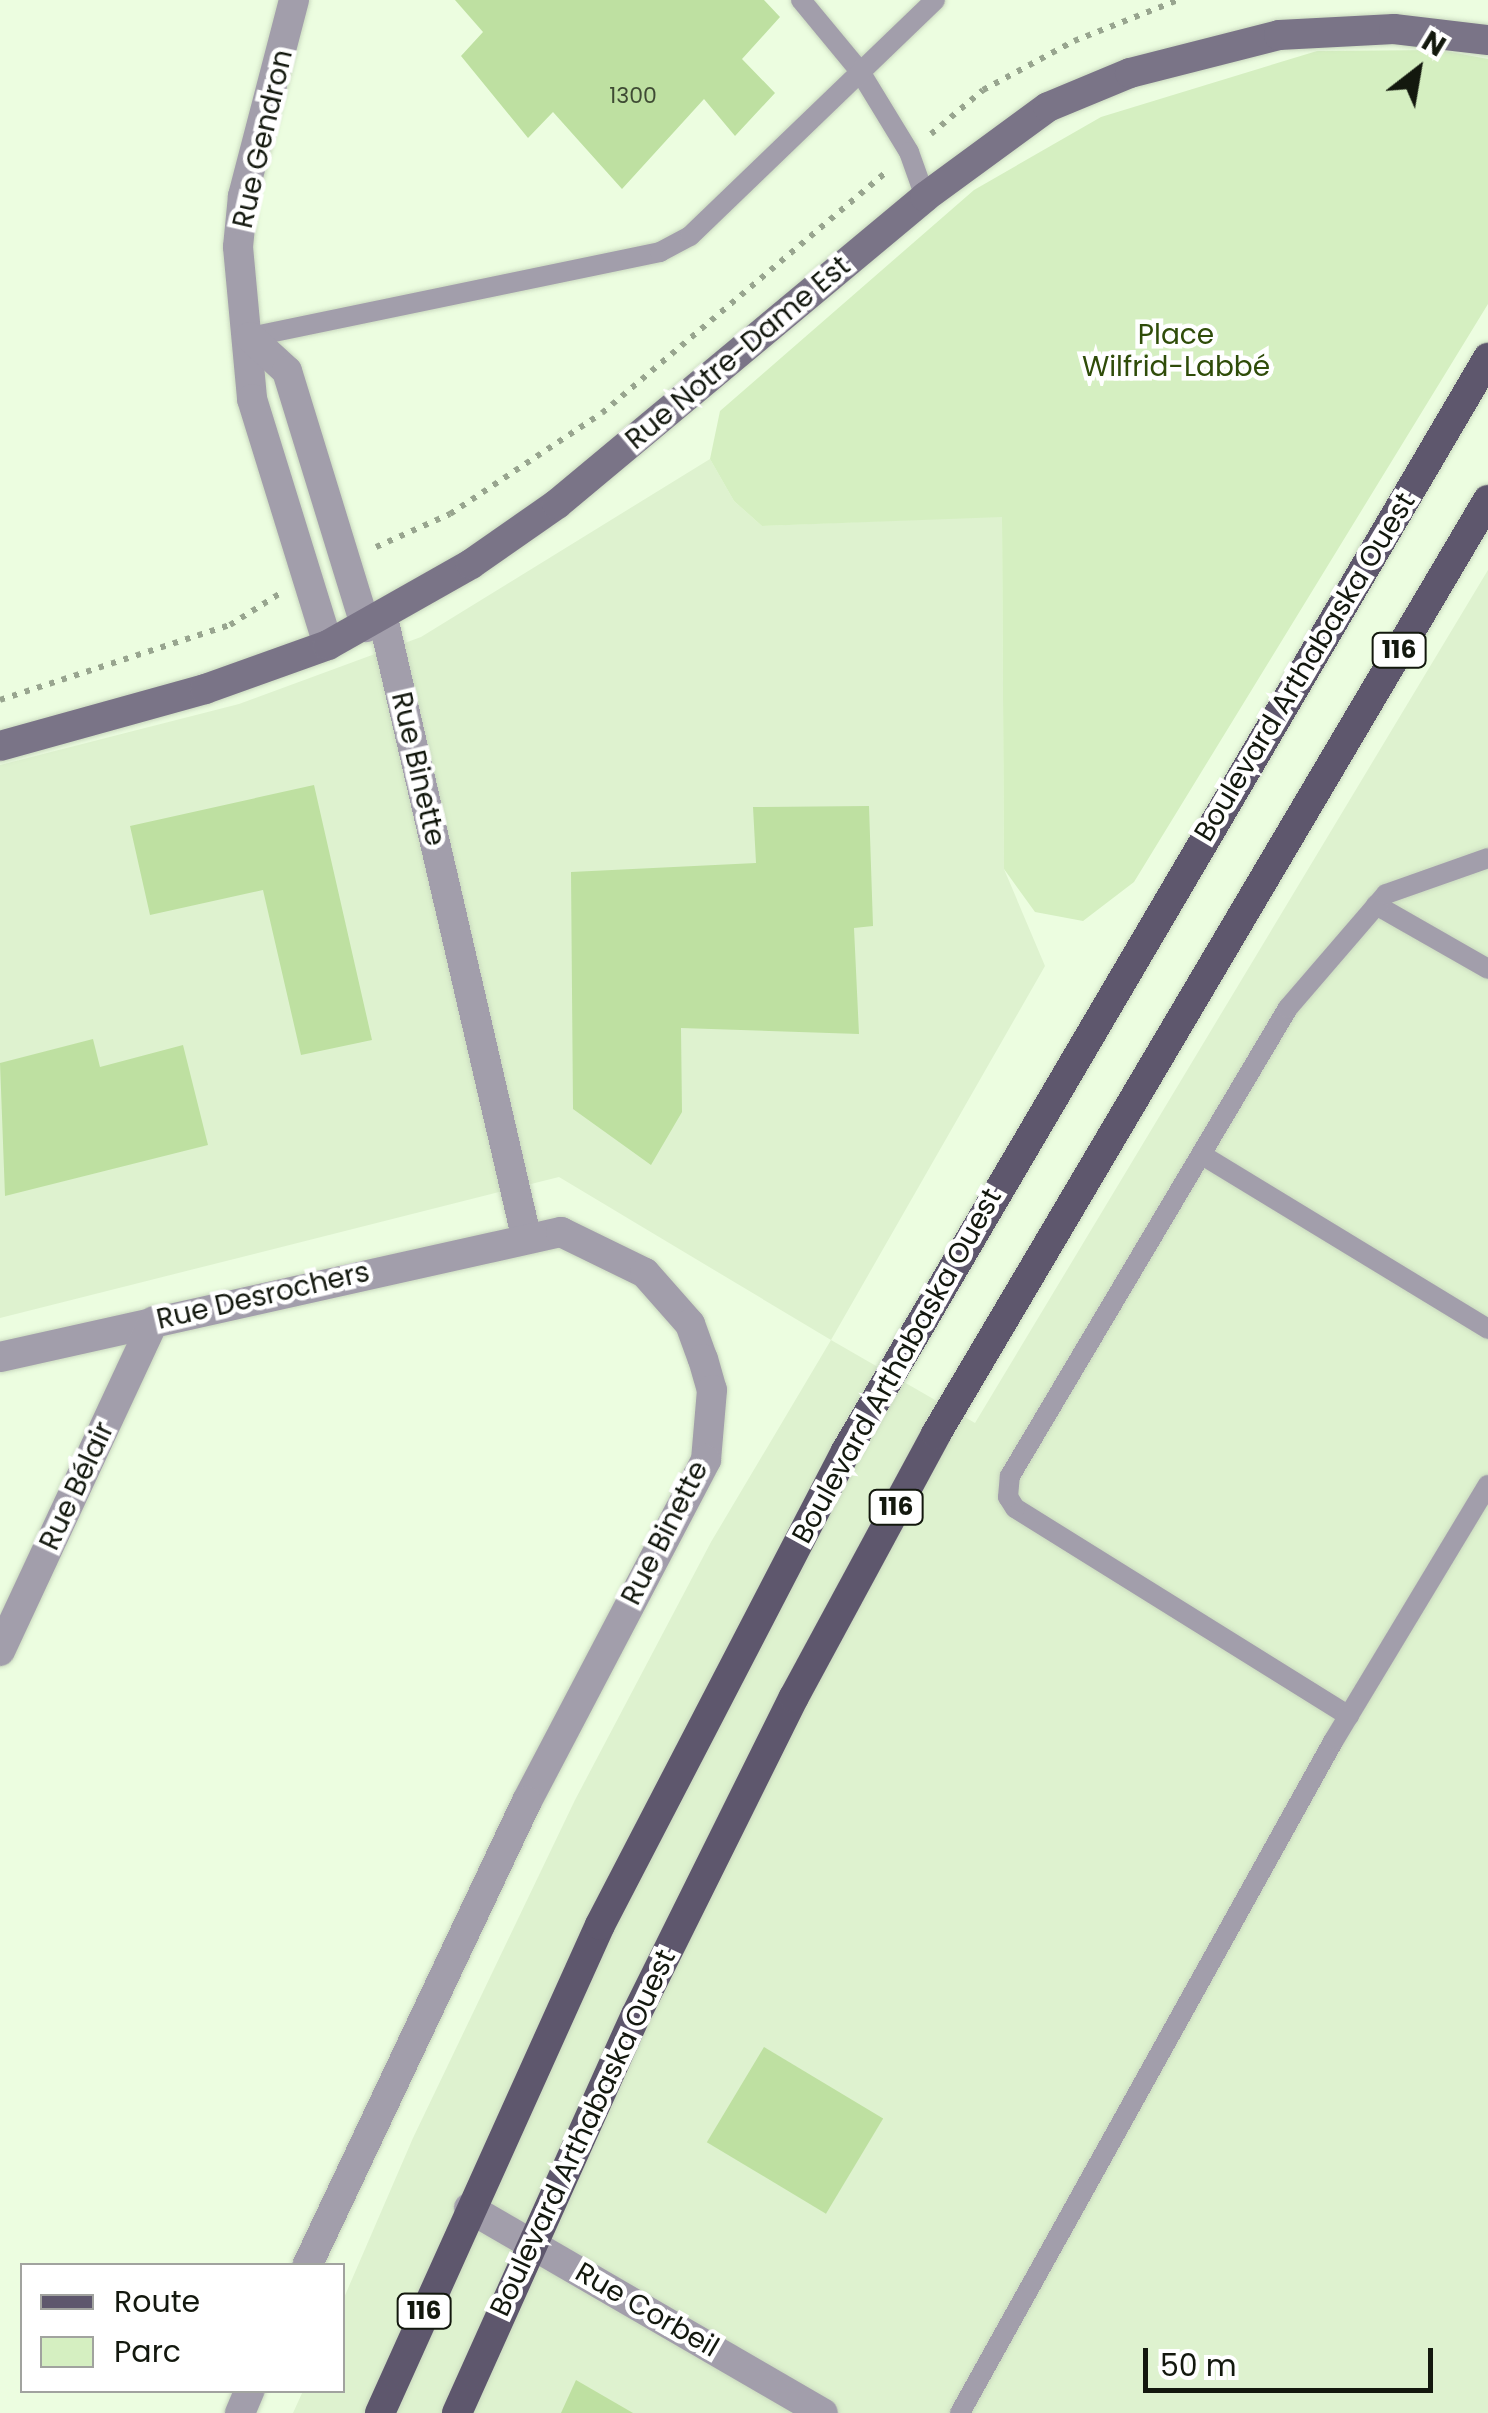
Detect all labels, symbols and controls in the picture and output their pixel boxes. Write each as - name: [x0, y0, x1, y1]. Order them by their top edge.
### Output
- north arrow: [1368, 20, 1468, 120]
- text: N: [1415, 22, 1453, 66]
- street label: Rue Gendron: [226, 47, 300, 231]
- house number: 1300: [609, 83, 657, 109]
- street label: Rue Notre-Dame Est: [619, 249, 857, 457]
- park label: Place Wilfrid-Labbé: [1082, 318, 1270, 384]
- street label: Boulevard Arthabaska Ouest: [1187, 487, 1423, 847]
- road number: 116: [1372, 630, 1426, 670]
- street label: Rue Binette: [384, 689, 452, 849]
- street label: Boulevard Arthabaska Ouest: [785, 1183, 1009, 1549]
- street label: Rue Desrochers: [153, 1255, 373, 1337]
- street label: Rue Bélair: [33, 1417, 121, 1555]
- street label: Rue Binette: [614, 1455, 716, 1611]
- road number: 116: [868, 1487, 924, 1527]
- street label: Boulevard Arthabaska Ouest: [483, 1944, 683, 2322]
- street label: Rue Corbeil: [569, 2255, 725, 2365]
- legend: [20, 2263, 345, 2393]
- text: Route: [114, 2280, 200, 2323]
- road number: 116: [396, 2291, 452, 2331]
- scale bar: [1148, 2328, 1438, 2390]
- text: Parc: [114, 2330, 181, 2373]
- text: 50 m: [1160, 2344, 1237, 2387]

